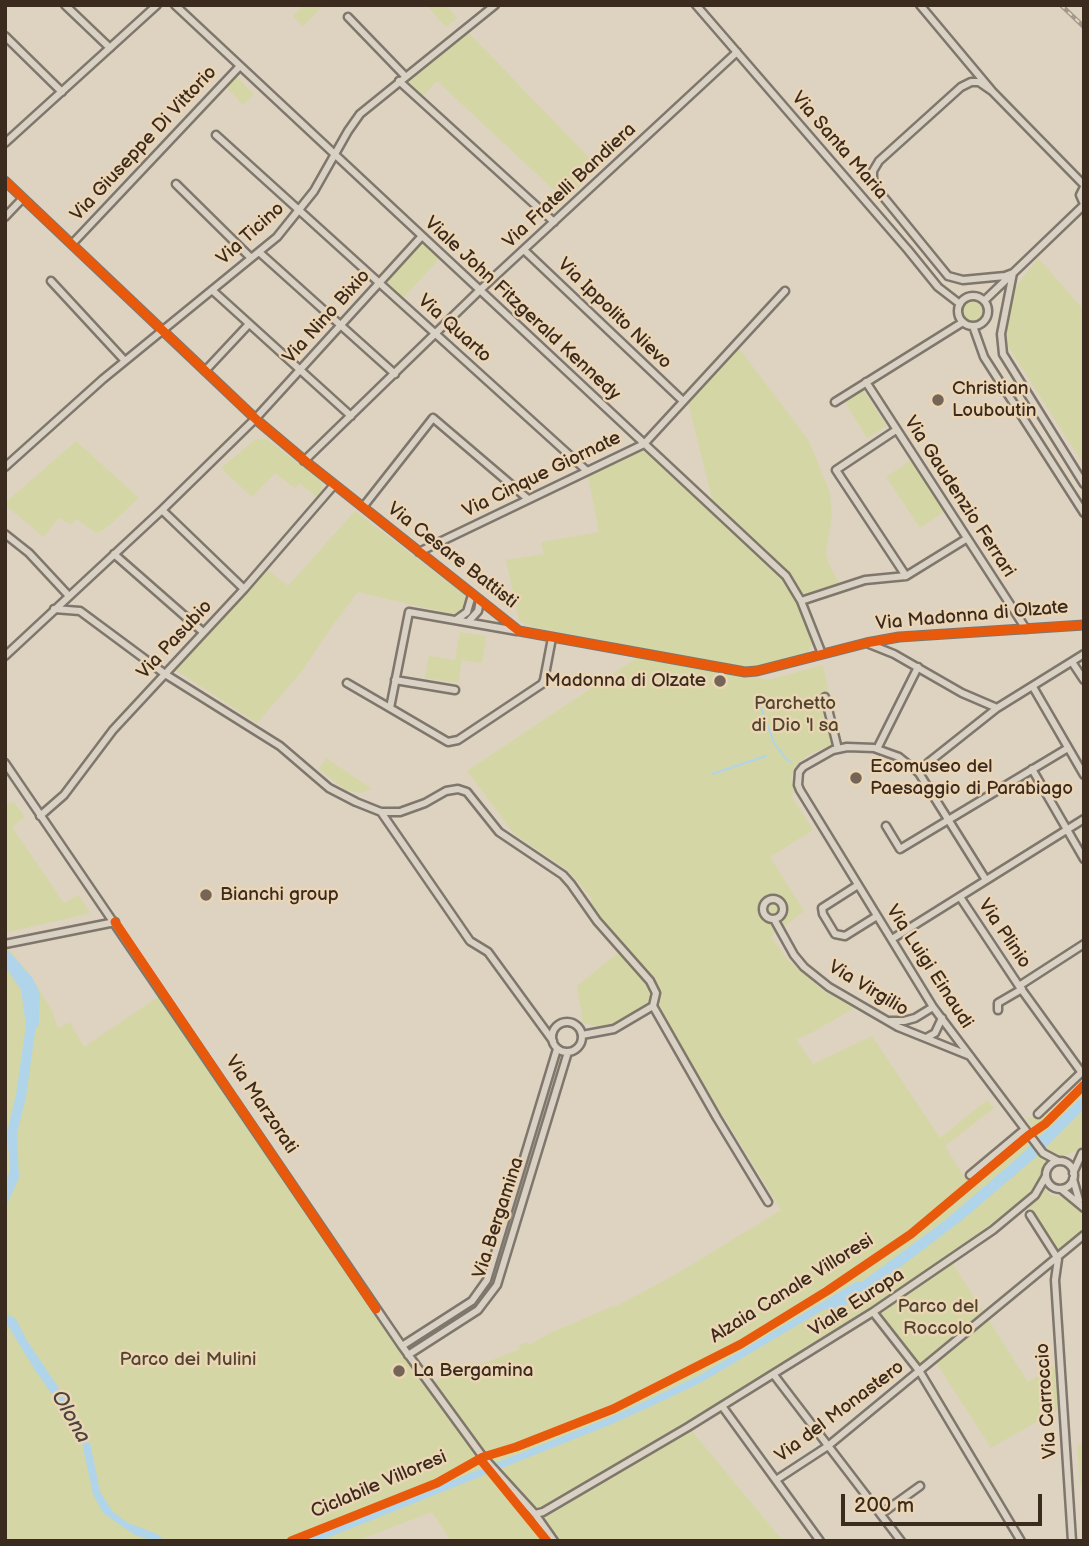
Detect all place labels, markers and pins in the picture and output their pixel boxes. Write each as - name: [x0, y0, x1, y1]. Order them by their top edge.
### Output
- place label: Christian Louboutin: [952, 378, 1036, 422]
- marker: Christian Louboutin: [930, 392, 946, 408]
- place label: Madonna di Olzate: [545, 670, 706, 692]
- marker: Madonna di Olzate: [712, 673, 728, 689]
- place label: Ecomuseo del Paesaggio di Parabiago: [870, 756, 1073, 800]
- marker: Ecomuseo del Paesaggio di Parabiago: [848, 770, 864, 786]
- place label: Bianchi group: [220, 884, 339, 906]
- marker: Bianchi group: [198, 887, 214, 903]
- place label: La Bergamina: [413, 1360, 533, 1382]
- marker: La Bergamina: [391, 1363, 407, 1379]

